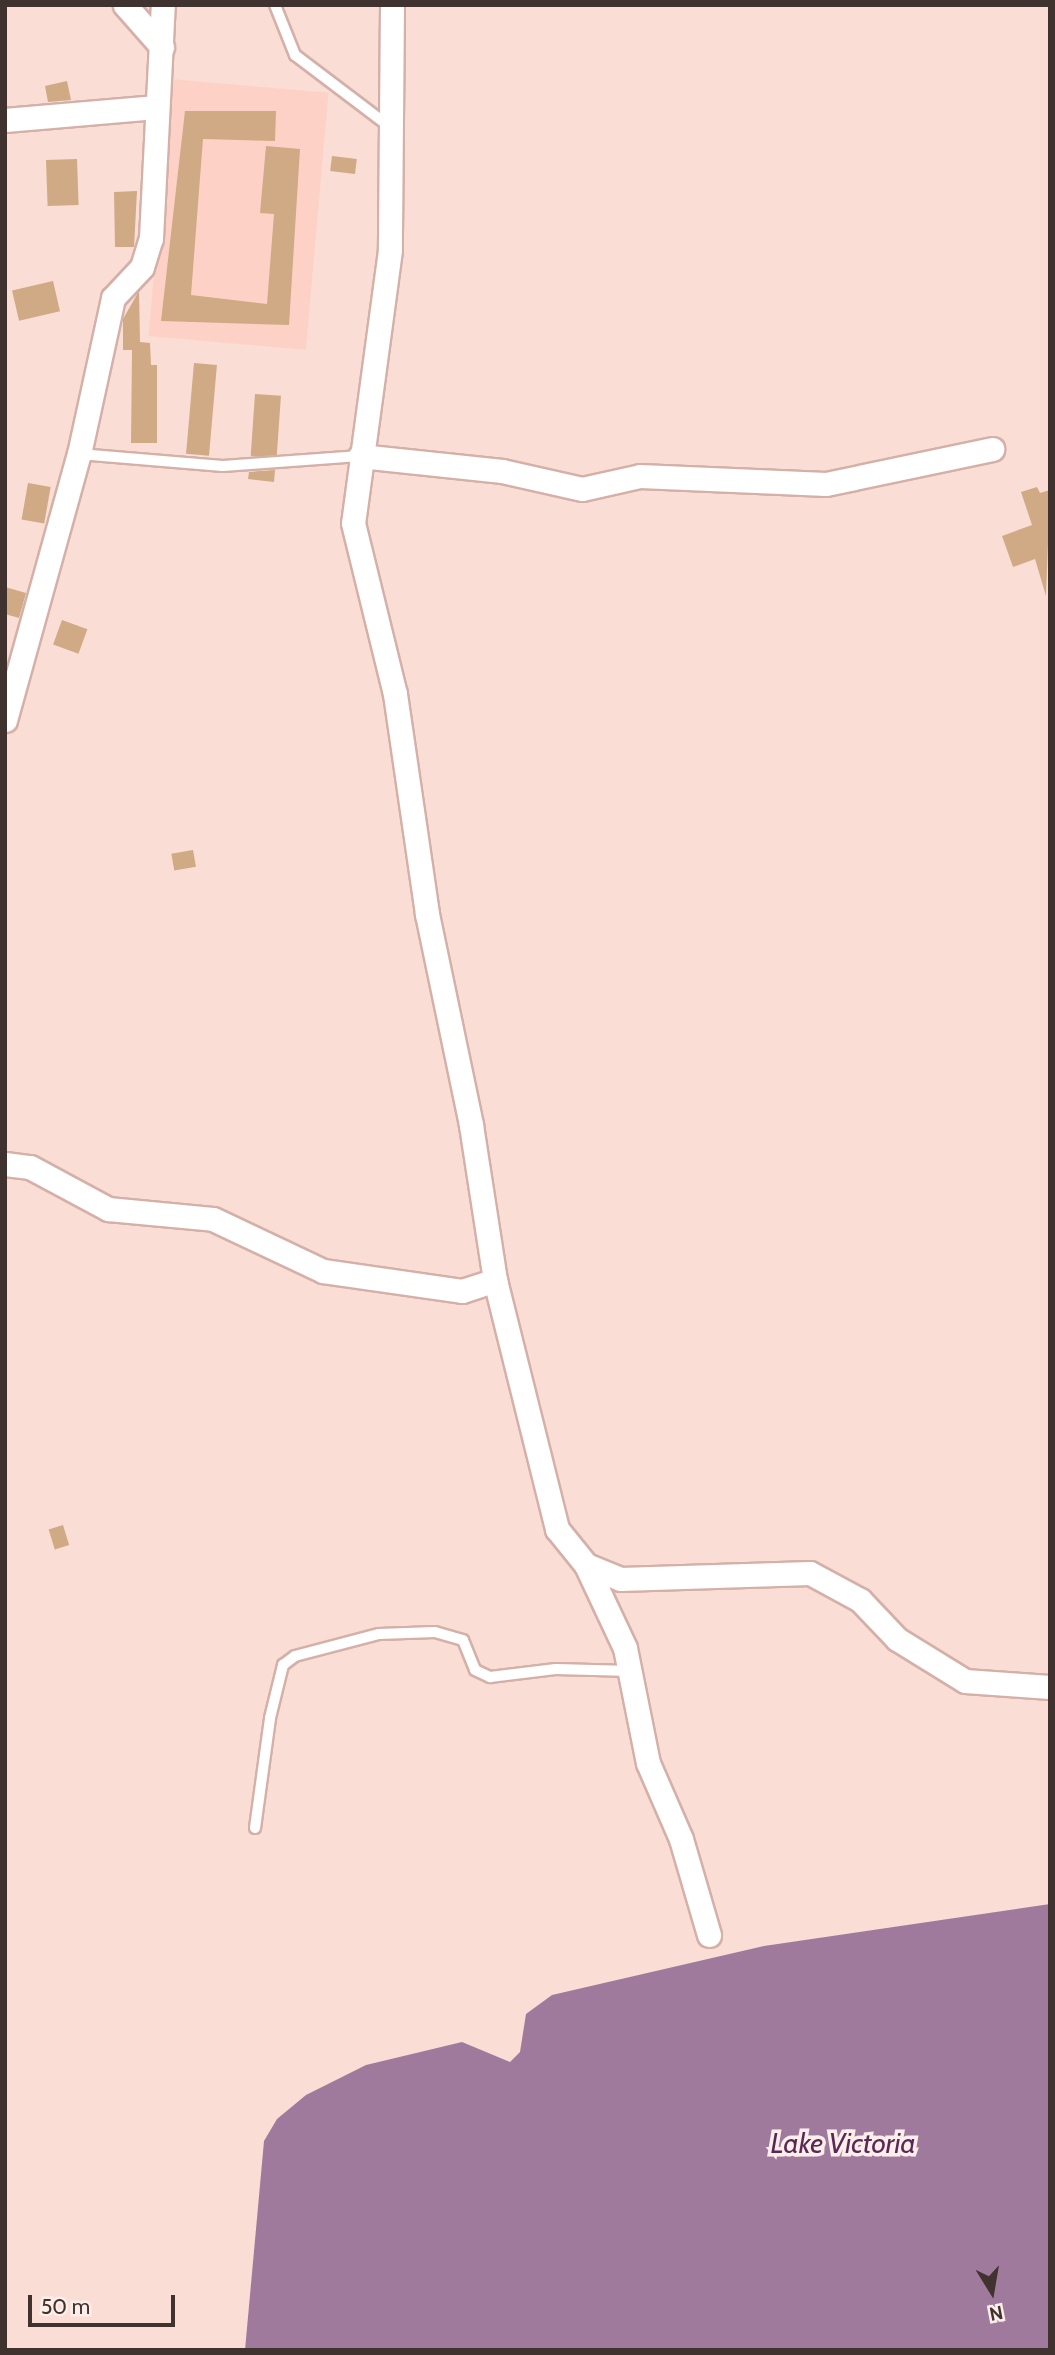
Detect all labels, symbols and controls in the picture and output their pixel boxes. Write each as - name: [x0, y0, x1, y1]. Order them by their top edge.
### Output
- water label: Lake Victoria: [770, 2126, 916, 2160]
- north arrow: [957, 2257, 1027, 2327]
- scale bar: [32, 2282, 178, 2326]
- text: 50 m: [41, 2294, 90, 2319]
- text: N: [987, 2301, 1005, 2326]

